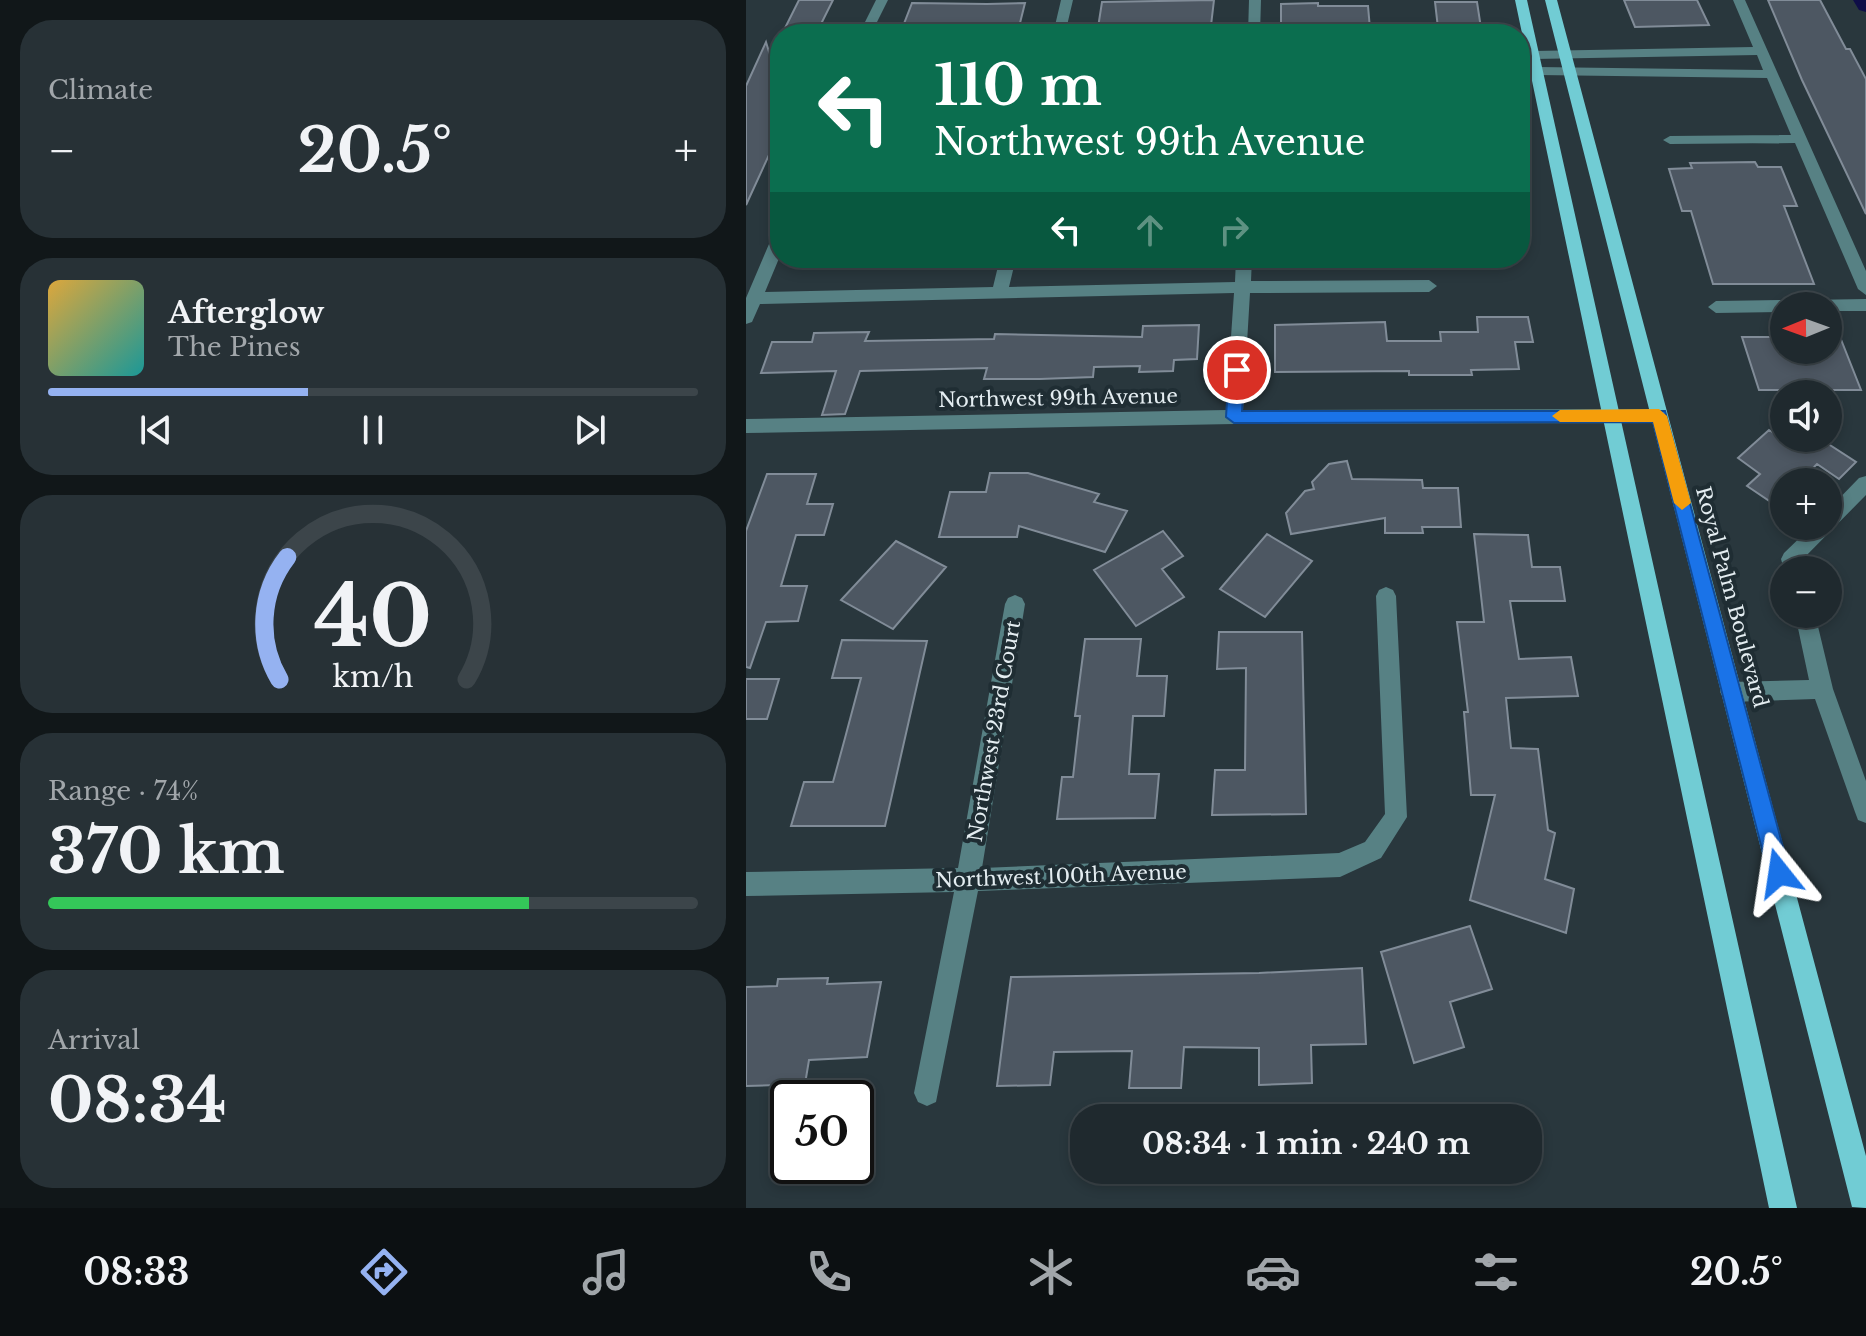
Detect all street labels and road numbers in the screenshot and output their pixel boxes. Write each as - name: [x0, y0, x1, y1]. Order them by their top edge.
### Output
- street label: Northwest 99th Avenue: [938, 384, 1178, 412]
- street label: Royal Palm Boulevard: [1691, 484, 1773, 710]
- street label: Northwest 23rd Court: [963, 618, 1025, 844]
- street label: Northwest 100th Avenue: [935, 860, 1187, 892]

